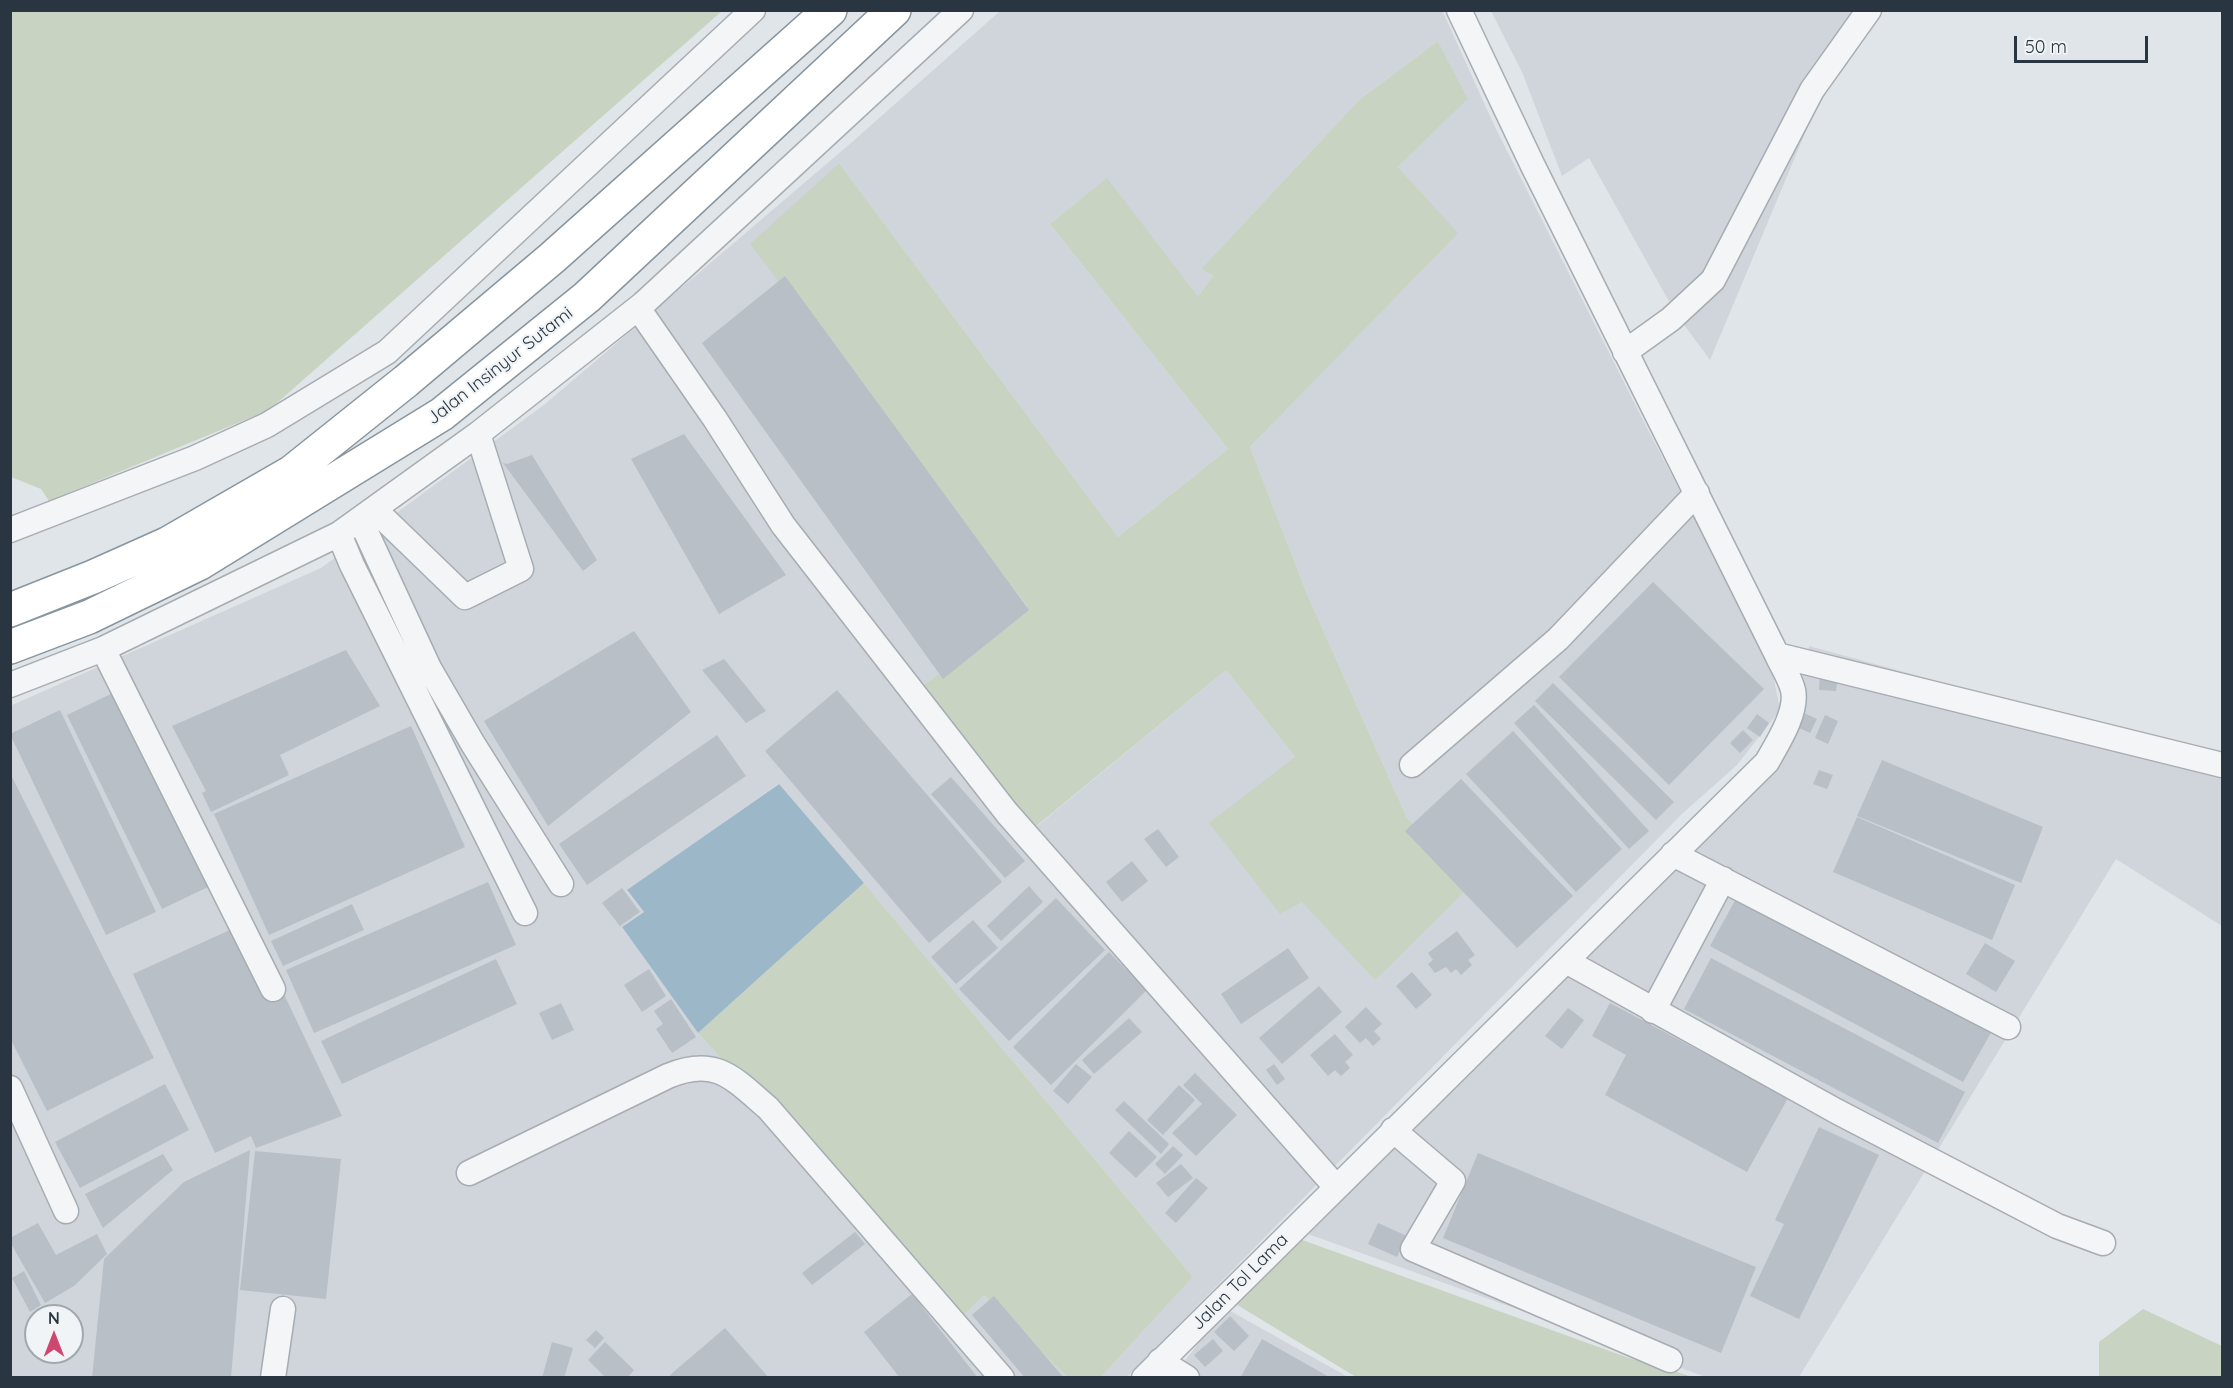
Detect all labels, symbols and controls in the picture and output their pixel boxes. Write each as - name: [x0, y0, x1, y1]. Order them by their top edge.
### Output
- scale bar: [2017, 24, 2150, 62]
- text: 50 m: [2025, 35, 2067, 58]
- street label: Jalan Insinyur Sutami: [423, 302, 577, 430]
- street label: Jalan Tol Lama: [1187, 1229, 1293, 1335]
- north arrow: [24, 1304, 84, 1364]
- text: N: [48, 1308, 60, 1328]

